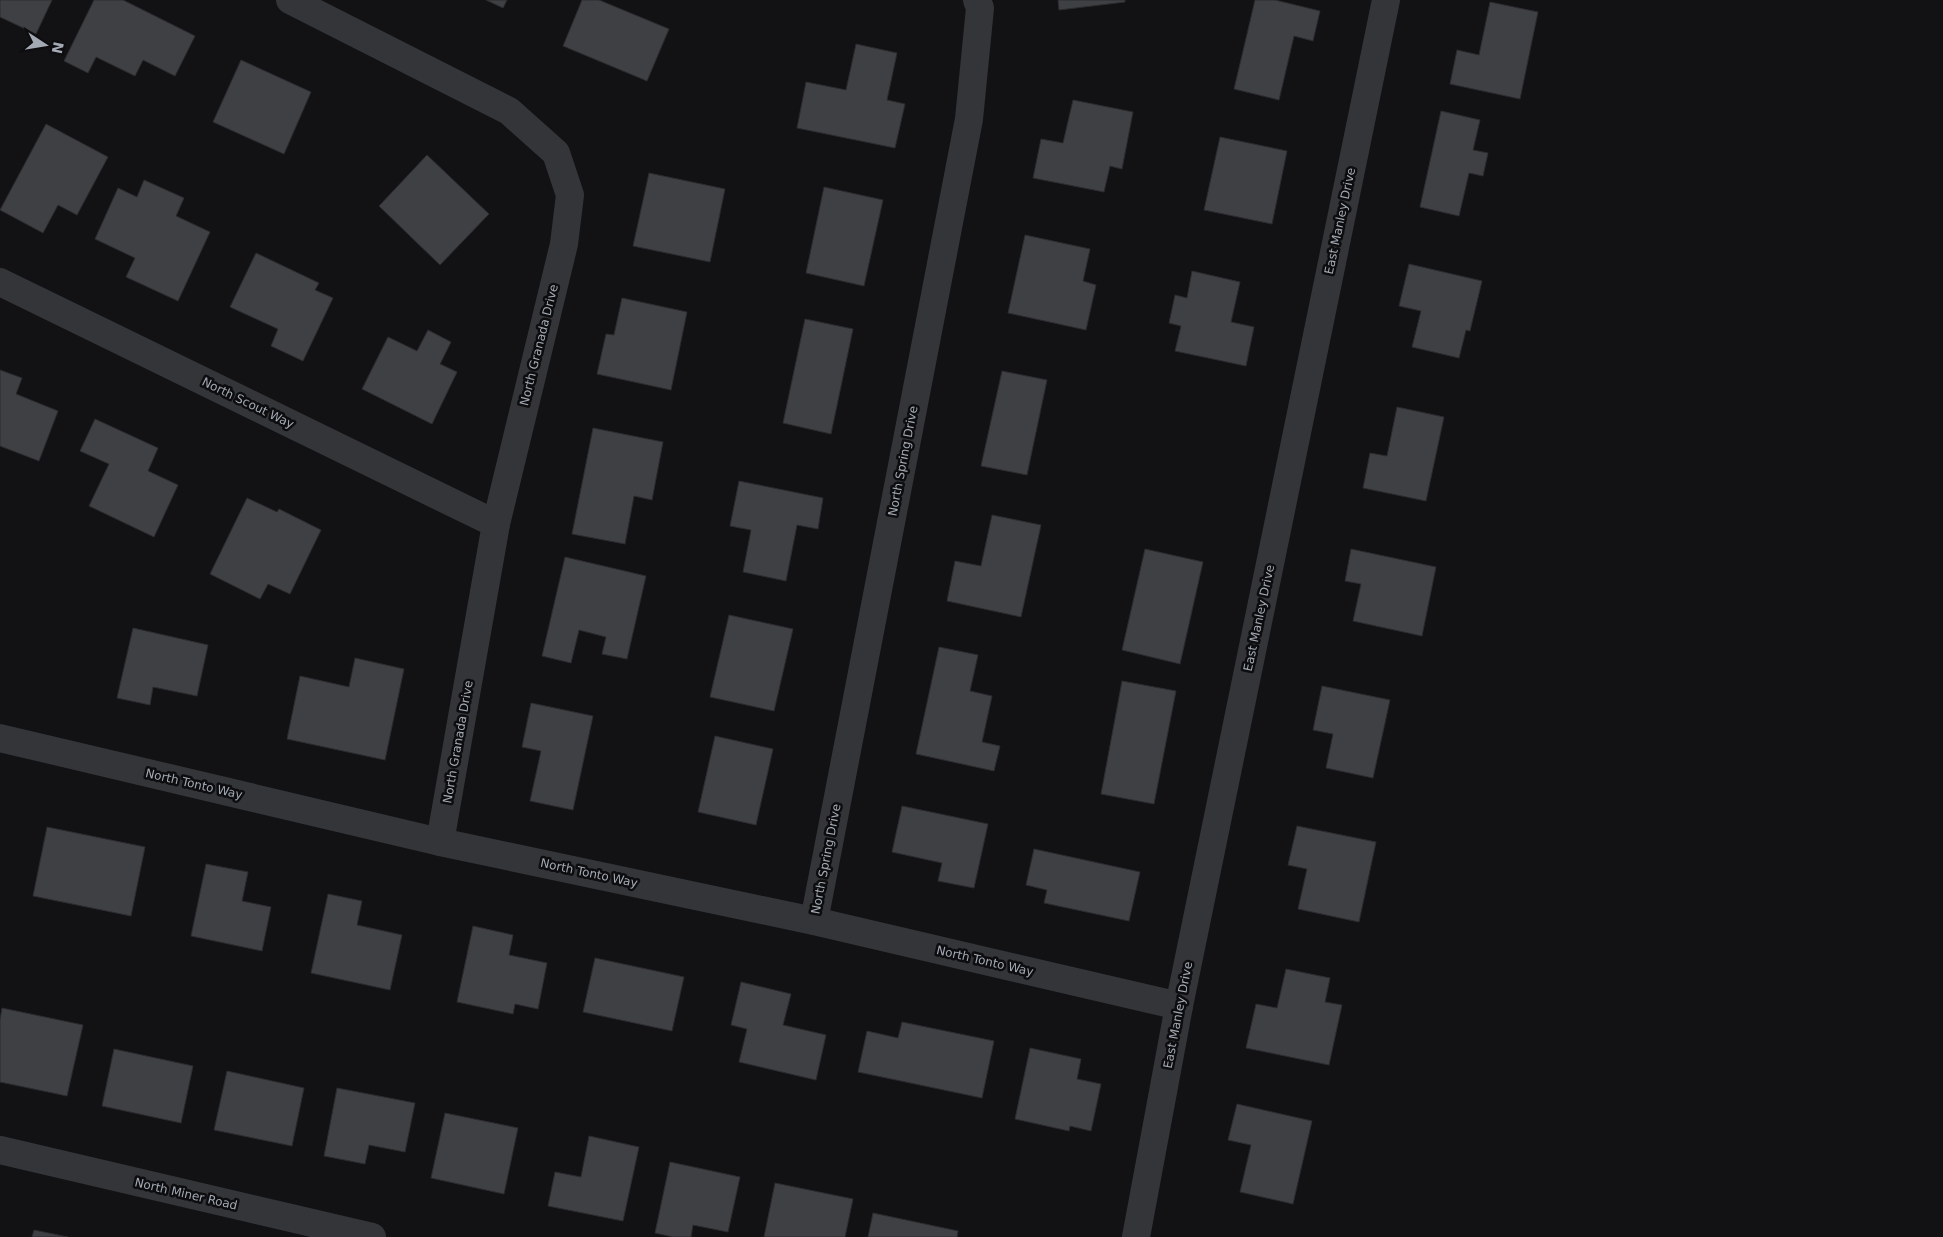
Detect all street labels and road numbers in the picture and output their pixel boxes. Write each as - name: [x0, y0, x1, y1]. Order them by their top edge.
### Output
- street label: East Manley Drive: [1322, 166, 1358, 276]
- street label: North Granada Drive: [517, 283, 561, 407]
- street label: North Scout Way: [200, 375, 296, 431]
- street label: North Spring Drive: [885, 405, 921, 517]
- street label: East Manley Drive: [1241, 563, 1277, 673]
- street label: North Granada Drive: [440, 679, 476, 805]
- street label: North Tonto Way: [144, 766, 244, 802]
- street label: North Spring Drive: [808, 803, 844, 915]
- street label: North Tonto Way: [539, 856, 639, 890]
- street label: North Tonto Way: [935, 943, 1035, 979]
- street label: East Manley Drive: [1161, 960, 1195, 1070]
- street label: North Miner Road: [133, 1175, 239, 1213]

